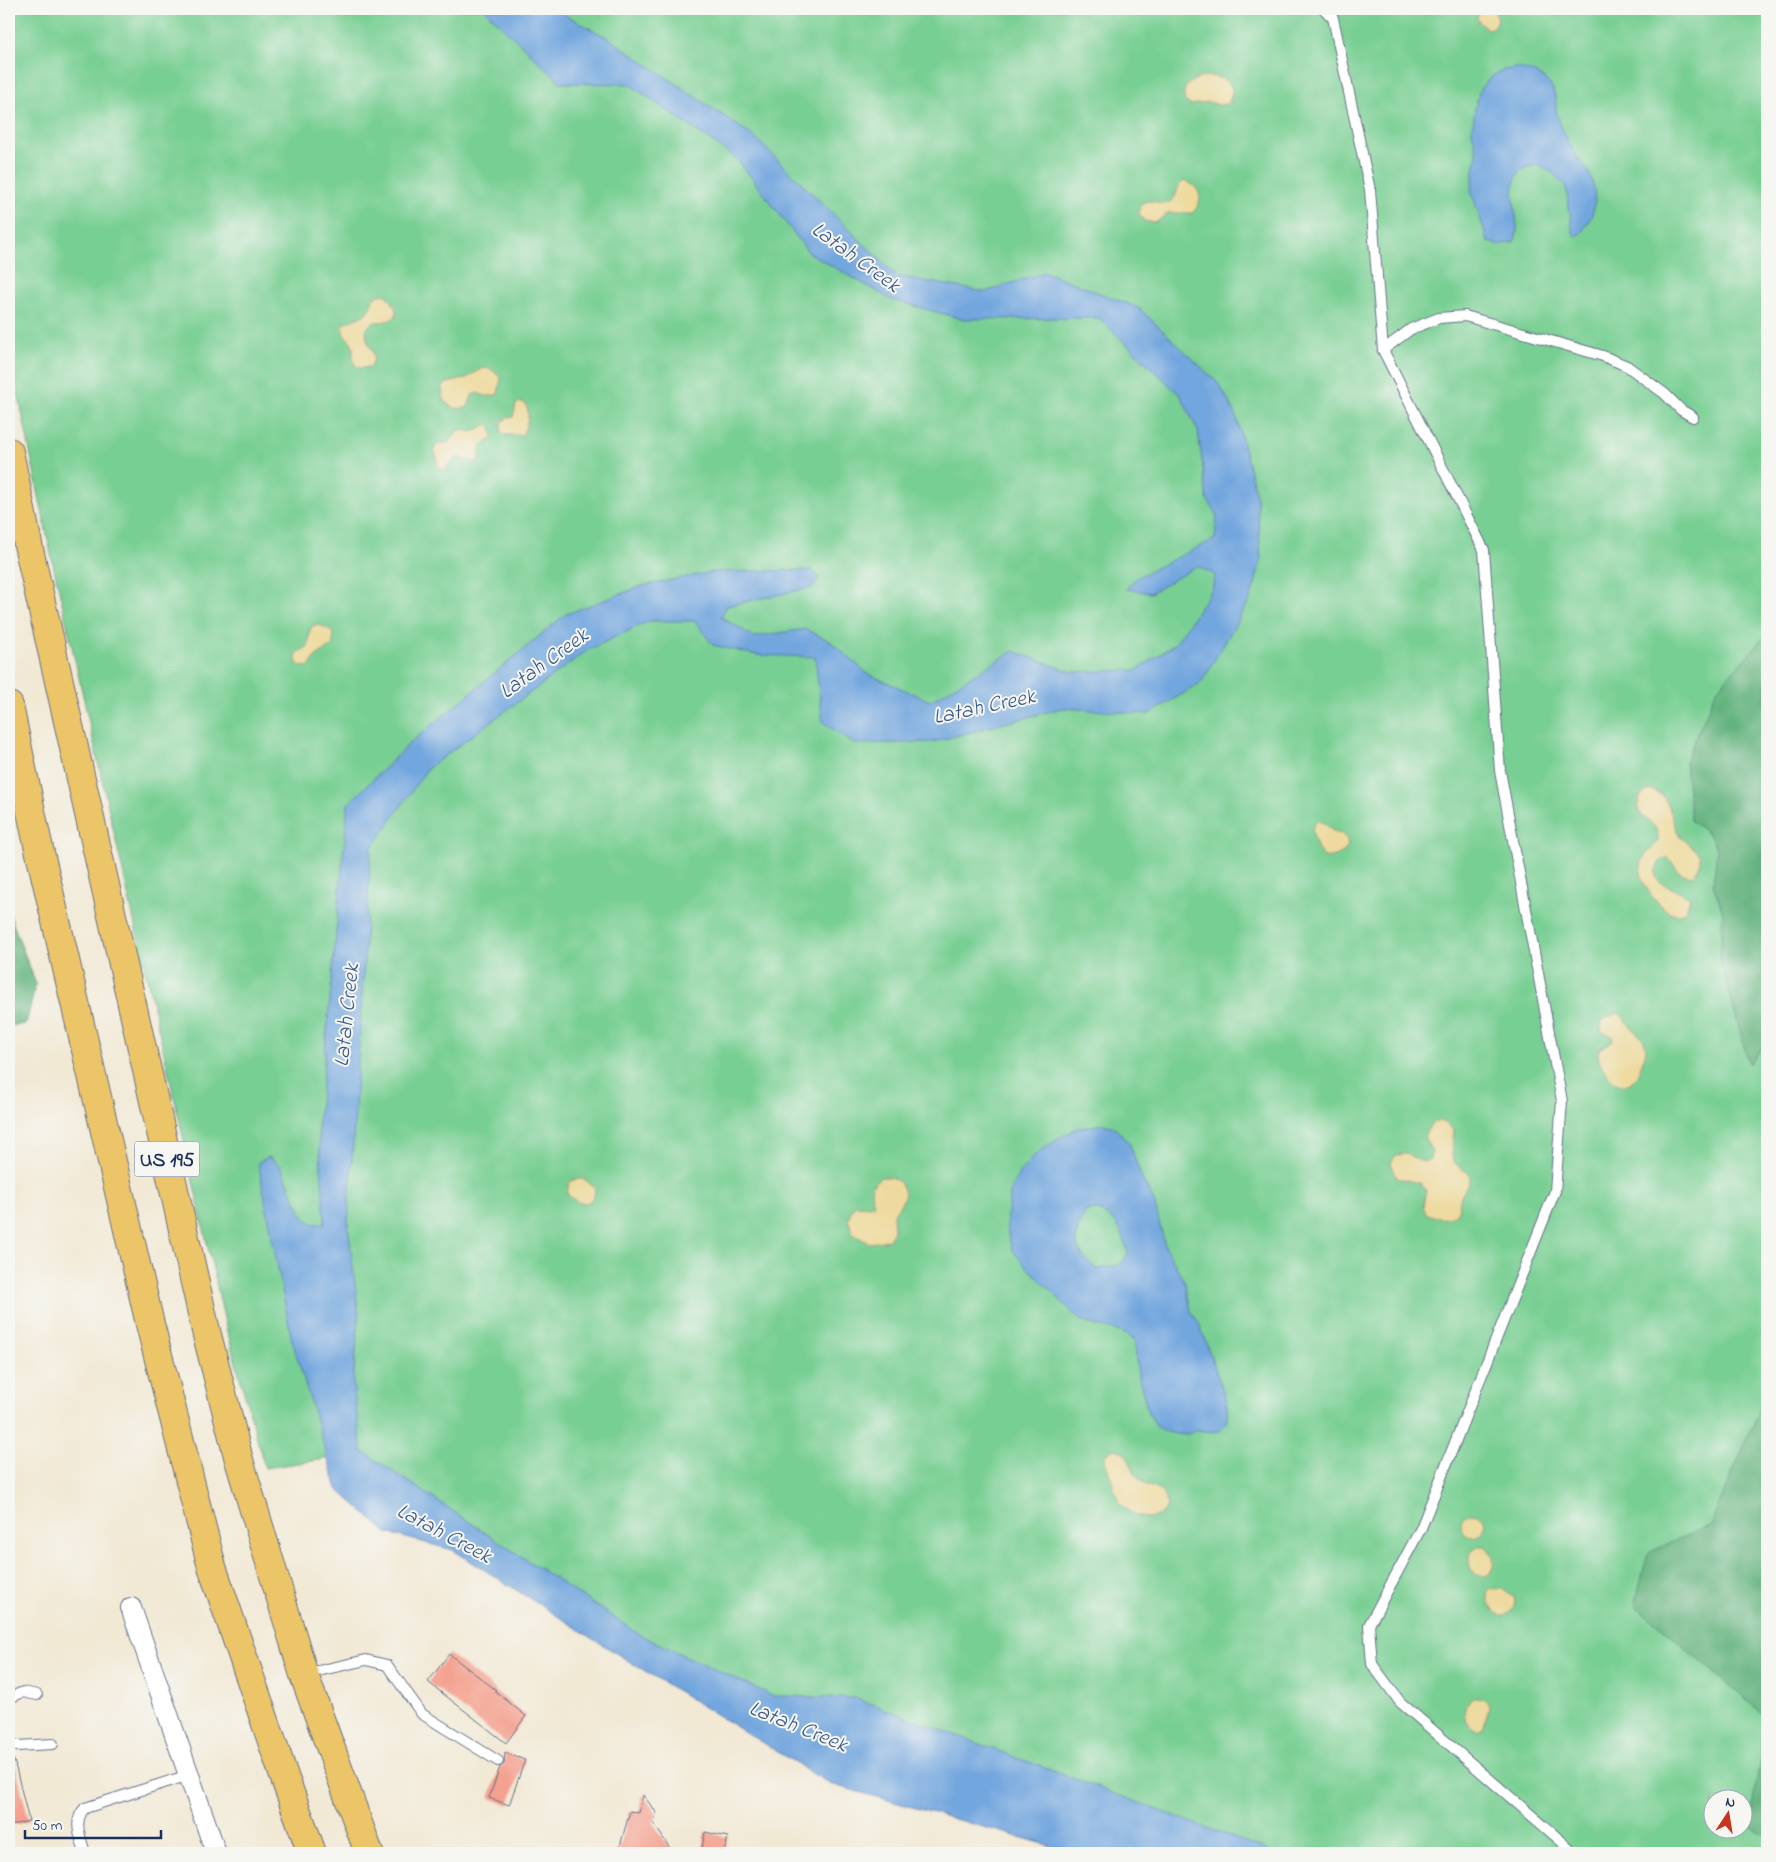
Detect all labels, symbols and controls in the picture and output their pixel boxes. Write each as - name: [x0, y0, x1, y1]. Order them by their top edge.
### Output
- water label: Latah Creek: [804, 215, 908, 303]
- water label: Latah Creek: [493, 620, 597, 708]
- water label: Latah Creek: [931, 681, 1040, 734]
- water label: Latah Creek: [327, 961, 369, 1068]
- road number: US 195: [134, 1142, 200, 1176]
- water label: Latah Creek: [390, 1496, 498, 1574]
- water label: Latah Creek: [744, 1694, 853, 1763]
- north arrow: [1704, 1790, 1754, 1840]
- text: N: [1724, 1791, 1737, 1814]
- scale bar: [25, 1807, 161, 1839]
- text: 50 m: [32, 1815, 63, 1837]

